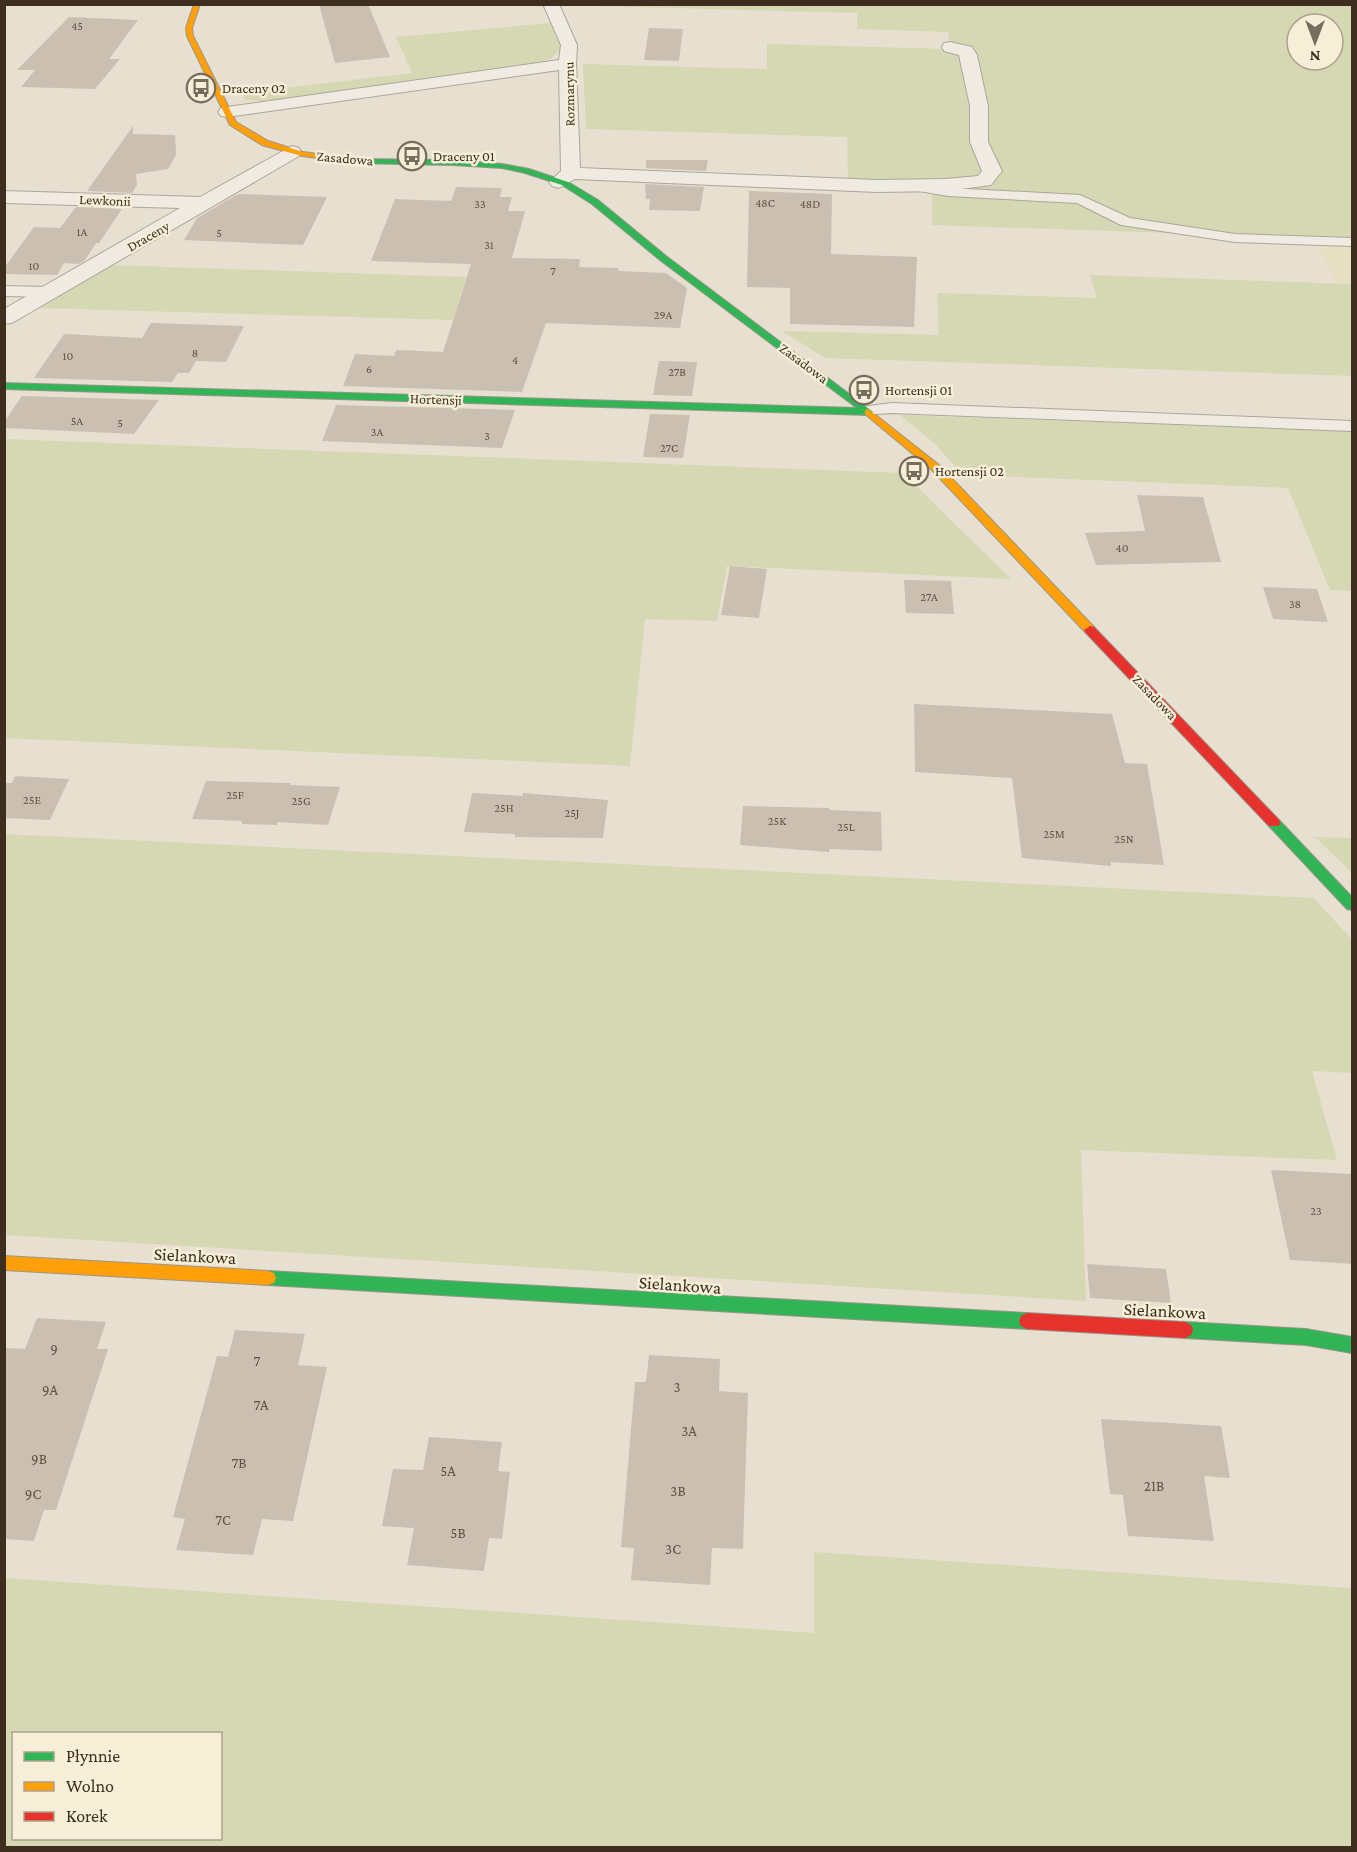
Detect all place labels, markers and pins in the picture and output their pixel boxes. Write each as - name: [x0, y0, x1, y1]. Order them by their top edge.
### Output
- bus stop icon: Draceny 02: [185, 72, 217, 104]
- place label: Draceny 02: [222, 80, 286, 96]
- bus stop icon: Draceny 01: [396, 140, 428, 172]
- place label: Draceny 01: [433, 148, 495, 164]
- bus stop icon: Hortensji 01: [848, 374, 880, 406]
- place label: Hortensji 01: [885, 382, 952, 399]
- bus stop icon: Hortensji 02: [898, 455, 930, 487]
- place label: Hortensji 02: [935, 463, 1004, 480]

